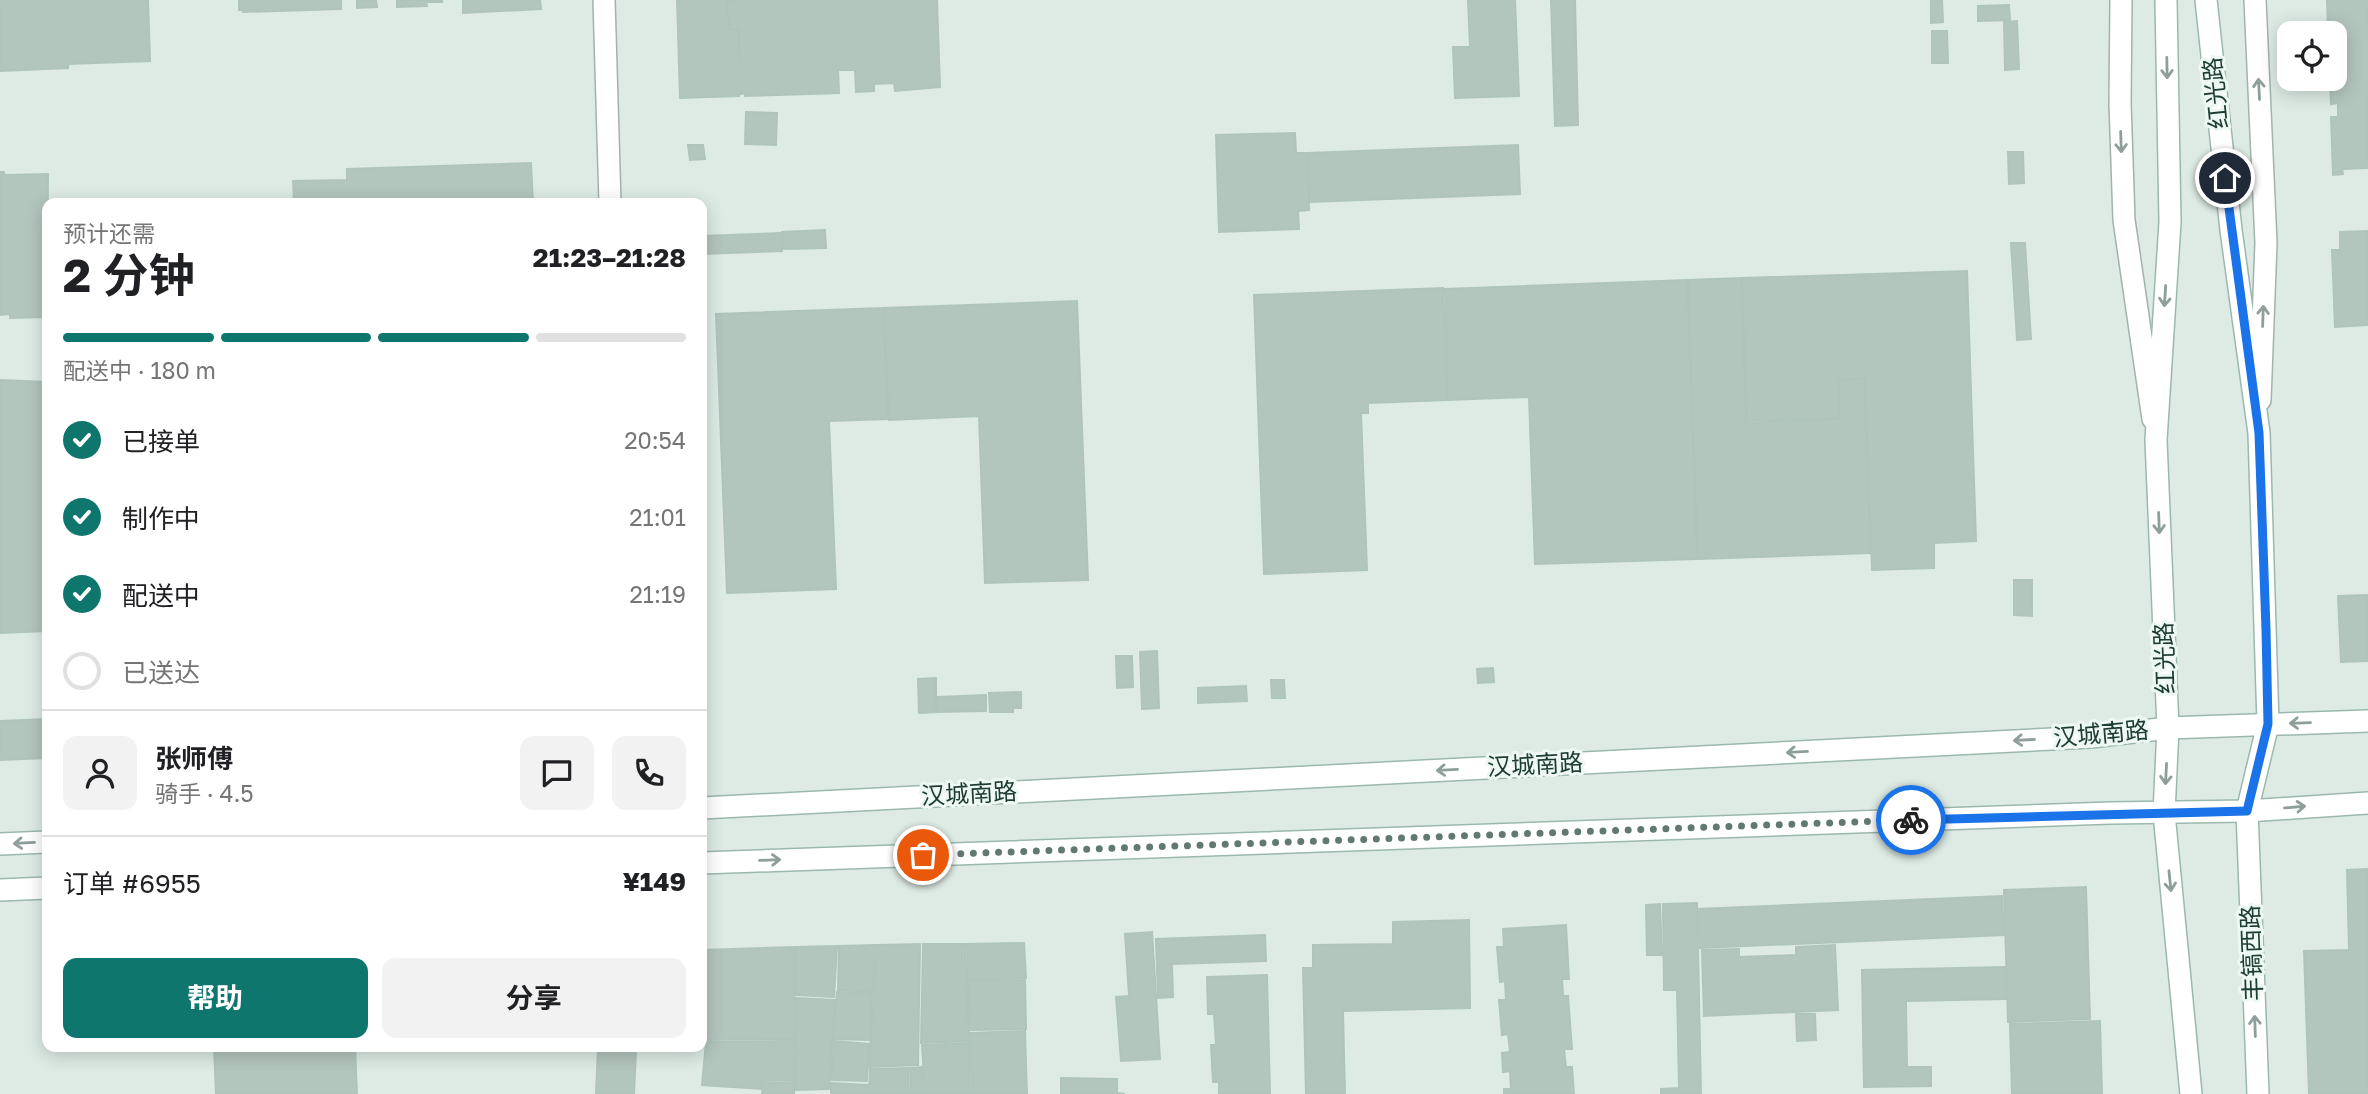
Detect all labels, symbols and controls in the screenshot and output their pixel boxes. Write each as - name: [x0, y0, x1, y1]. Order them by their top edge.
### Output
- map controls: [2277, 21, 2347, 91]
- button: locate: [2277, 21, 2347, 91]
- one-way arrow: [2160, 56, 2174, 79]
- street label: 红光路: [2196, 56, 2233, 130]
- one-way arrow: [2252, 78, 2265, 101]
- one-way arrow: [2115, 130, 2128, 153]
- pin: [2195, 148, 2255, 208]
- icon: home: [2206, 159, 2244, 197]
- text: 预计还需: [63, 219, 155, 247]
- text: 21:23–21:28: [533, 242, 686, 273]
- text: 2 分钟: [63, 247, 195, 302]
- one-way arrow: [2158, 284, 2171, 306]
- one-way arrow: [2257, 305, 2270, 328]
- text: 配送中 · 180 m: [63, 356, 216, 384]
- icon: check: [63, 421, 101, 459]
- text: 已接单: [122, 426, 200, 457]
- text: 20:54: [624, 426, 686, 454]
- icon: check: [63, 498, 101, 536]
- text: 制作中: [122, 503, 200, 534]
- text: 21:01: [629, 503, 686, 531]
- one-way arrow: [2153, 511, 2166, 534]
- icon: check: [63, 575, 101, 613]
- text: 配送中: [122, 580, 200, 611]
- text: 21:19: [630, 580, 686, 608]
- street label: 红光路: [2148, 622, 2179, 695]
- text: 已送达: [122, 657, 200, 688]
- street label: 汉城南路: [2052, 714, 2150, 751]
- one-way arrow: [2289, 717, 2312, 730]
- one-way arrow: [2013, 734, 2036, 747]
- button: person: [63, 736, 137, 810]
- button: chat: [520, 736, 594, 810]
- button: phone: [612, 736, 686, 810]
- text: 张师傅: [155, 743, 233, 774]
- one-way arrow: [1786, 745, 1809, 758]
- street label: 汉城南路: [1486, 747, 1584, 780]
- one-way arrow: [1436, 763, 1459, 776]
- one-way arrow: [2159, 763, 2172, 786]
- street label: 汉城南路: [920, 776, 1018, 809]
- text: 骑手 · 4.5: [155, 779, 254, 807]
- courier: [1876, 785, 1946, 855]
- one-way arrow: [2283, 800, 2306, 813]
- icon: bike: [1892, 801, 1930, 839]
- pin: [893, 825, 953, 885]
- icon: bag: [904, 836, 942, 874]
- one-way arrow: [13, 837, 35, 850]
- one-way arrow: [758, 854, 781, 867]
- text: ¥149: [623, 866, 686, 897]
- text: 订单 #6955: [63, 868, 201, 899]
- one-way arrow: [2164, 869, 2177, 892]
- street label: 丰镐西路: [2234, 905, 2267, 1002]
- button: 帮助: [63, 958, 368, 1038]
- button: 分享: [382, 958, 686, 1038]
- one-way arrow: [2249, 1015, 2262, 1038]

